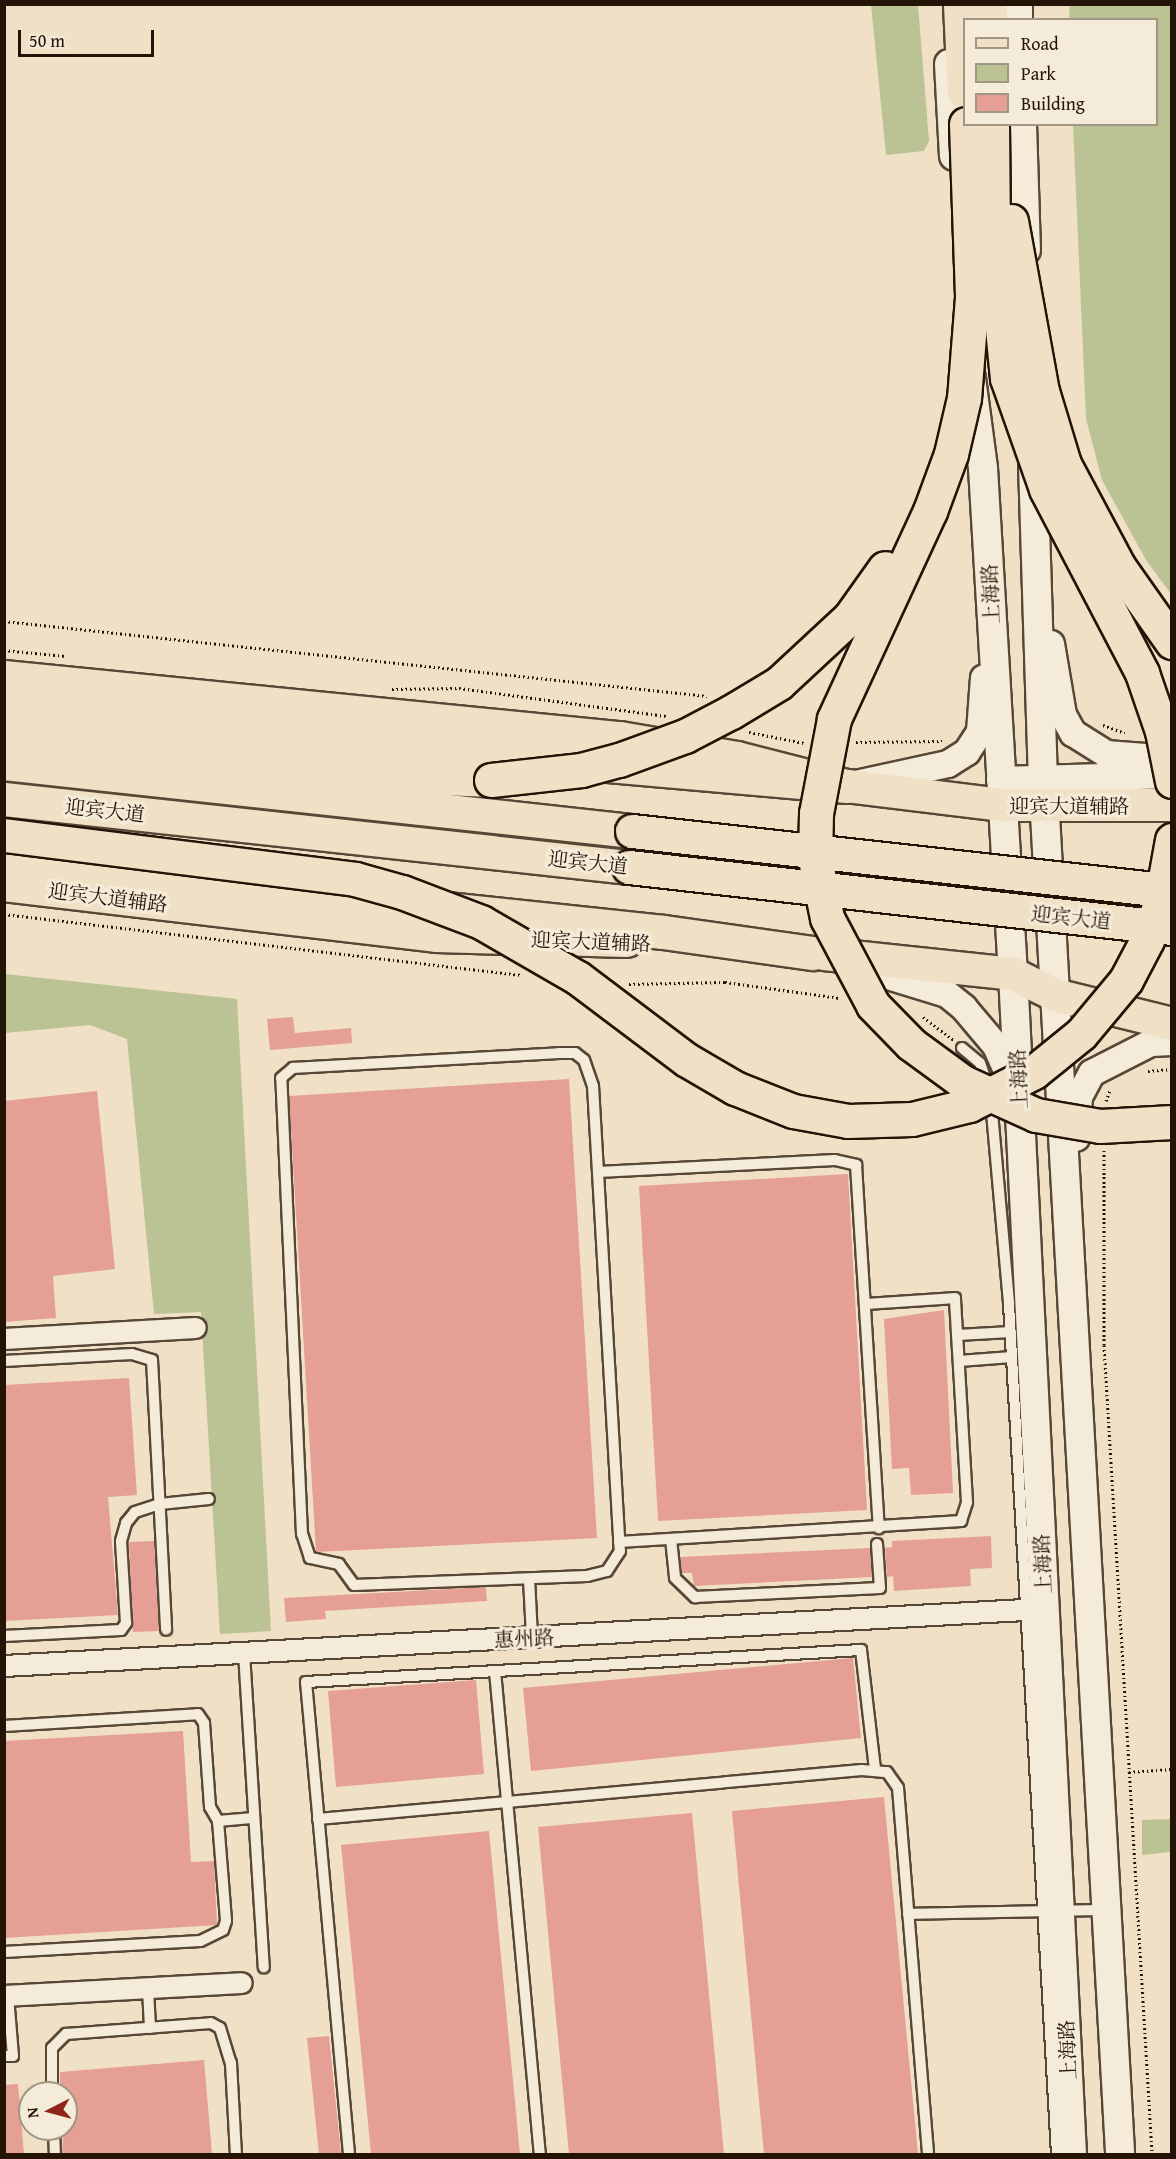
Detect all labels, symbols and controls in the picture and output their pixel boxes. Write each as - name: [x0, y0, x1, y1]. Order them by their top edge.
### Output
- scale bar: [21, 18, 158, 56]
- legend: [963, 18, 1158, 126]
- text: 50 m: [29, 27, 65, 54]
- text: Road: [1021, 30, 1059, 57]
- text: Park: [1021, 60, 1056, 87]
- text: Building: [1021, 90, 1085, 117]
- street label: 上海路: [976, 563, 1004, 625]
- street label: 迎宾大道辅路: [1009, 793, 1129, 817]
- street label: 迎宾大道: [64, 794, 146, 826]
- street label: 迎宾大道: [547, 846, 629, 878]
- street label: 迎宾大道辅路: [47, 878, 169, 916]
- street label: 迎宾大道: [1030, 901, 1112, 933]
- street label: 迎宾大道辅路: [531, 927, 651, 955]
- street label: 上海路: [1004, 1048, 1032, 1110]
- street label: 上海路: [1028, 1533, 1056, 1595]
- street label: 惠州路: [493, 1624, 555, 1652]
- street label: 上海路: [1053, 2019, 1081, 2081]
- north arrow: [18, 2081, 78, 2141]
- text: N: [20, 2106, 45, 2119]

